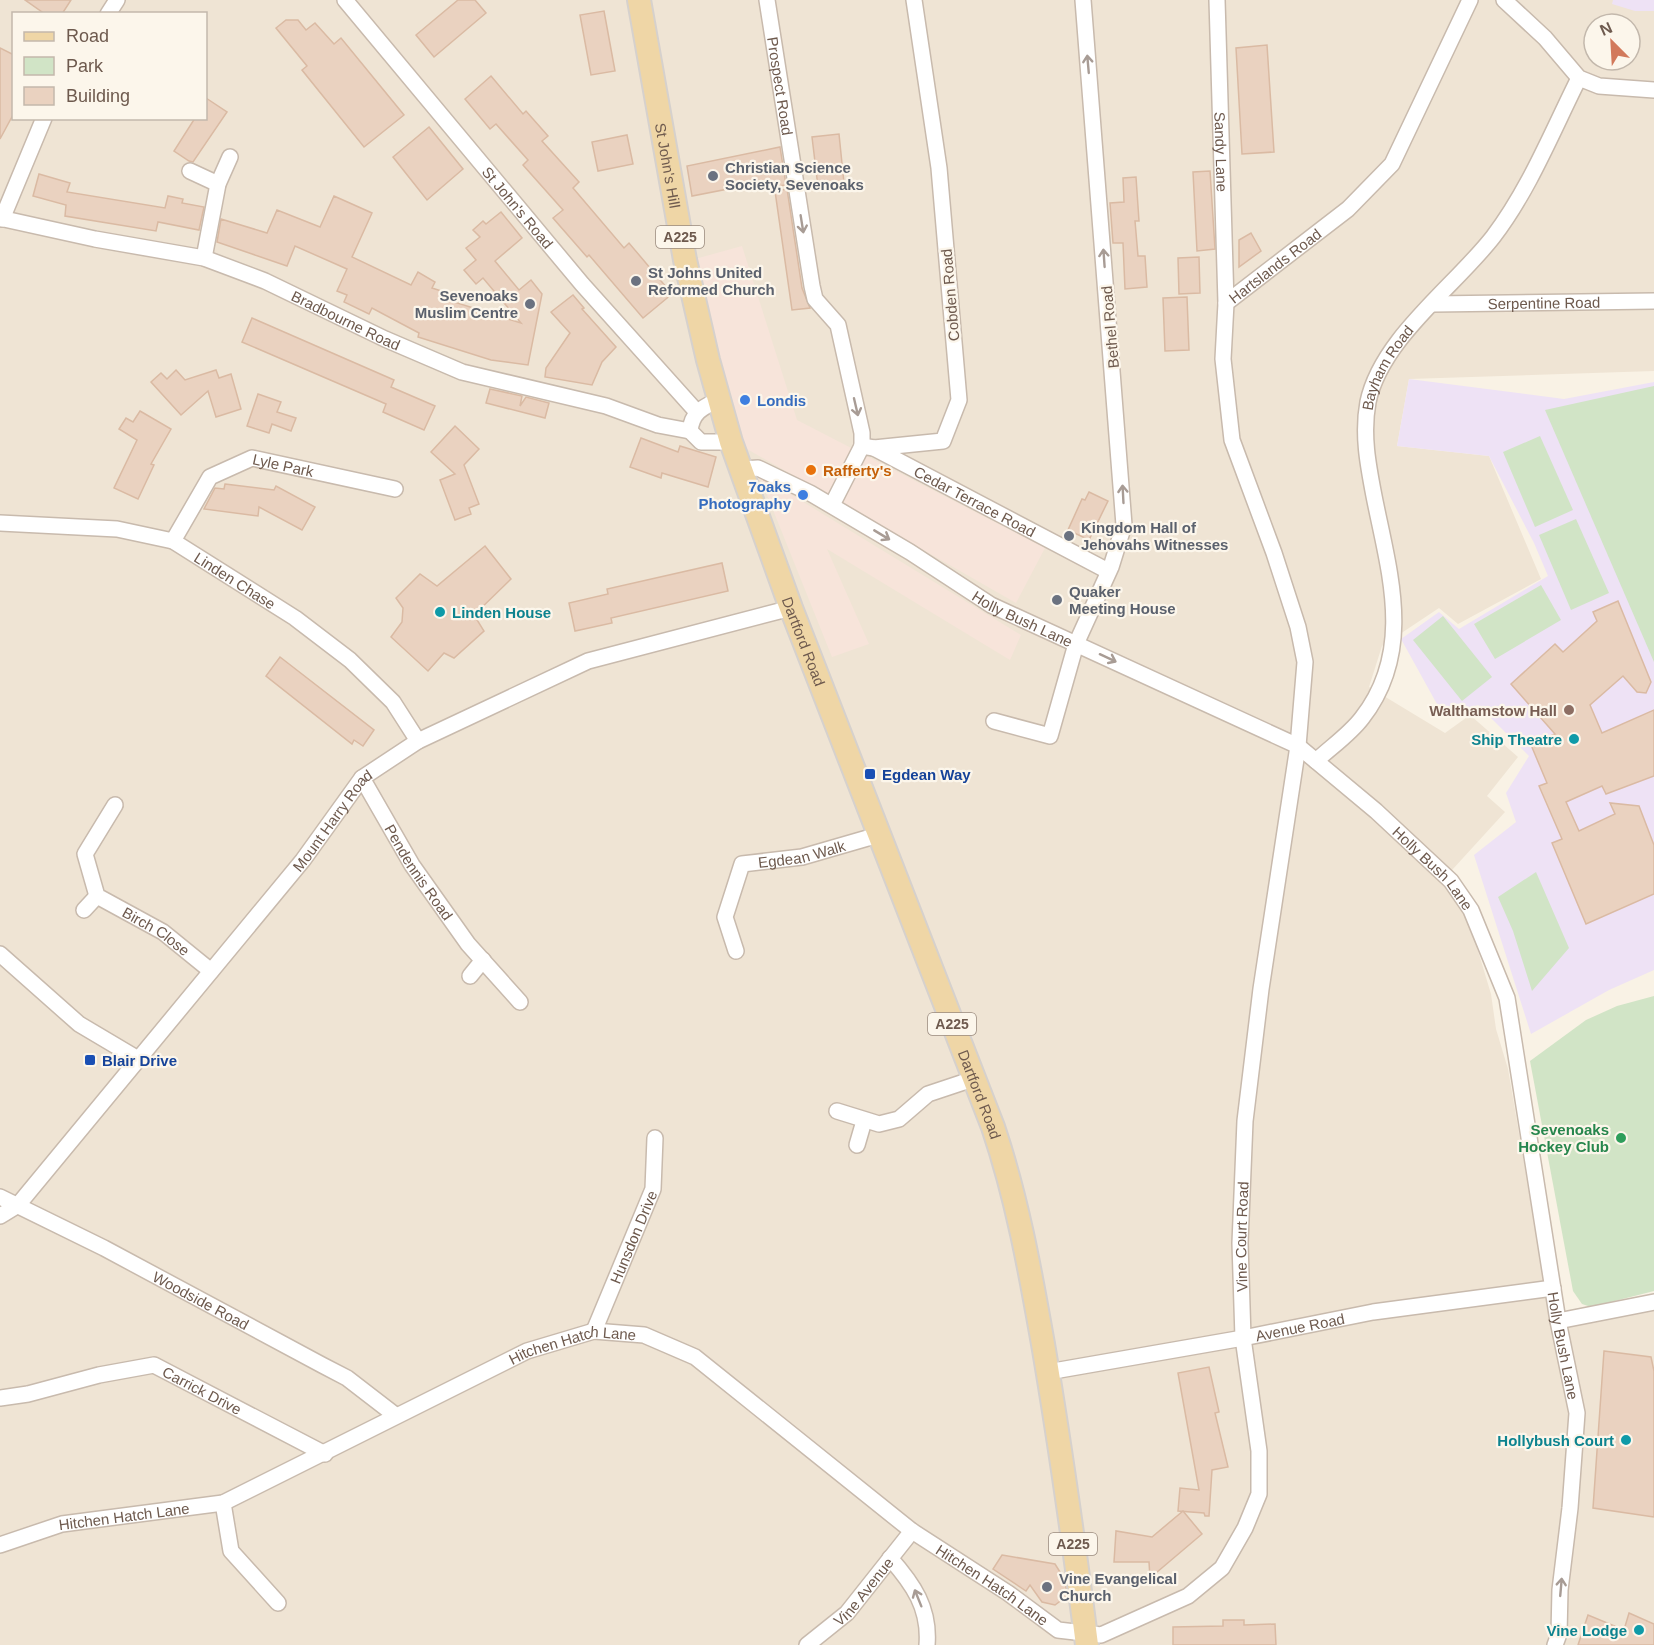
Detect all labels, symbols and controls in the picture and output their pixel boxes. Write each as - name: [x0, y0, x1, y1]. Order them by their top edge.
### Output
- legend: [12, 12, 207, 120]
- north arrow: [1582, 12, 1642, 72]
- text: N: [1597, 19, 1615, 39]
- text: Road: [66, 26, 109, 46]
- street label: Prospect Road: [764, 36, 797, 136]
- one-way arrow: [1082, 54, 1093, 74]
- text: Park: [66, 56, 104, 76]
- text: Building: [66, 86, 130, 106]
- street label: Sandy Lane: [1212, 112, 1231, 192]
- street label: St John's Hill: [652, 121, 684, 209]
- place label: Christian Science Society, Sevenoaks: [725, 159, 864, 193]
- street label: St John's Road: [479, 163, 557, 252]
- marker: Christian Science Society, Sevenoaks: [706, 169, 720, 183]
- one-way arrow: [797, 213, 808, 233]
- street label: Hartslands Road: [1225, 225, 1324, 306]
- road number: A225: [656, 226, 704, 248]
- street label: Cobden Road: [937, 248, 963, 342]
- one-way arrow: [1099, 249, 1110, 269]
- place label: St Johns United Reformed Church: [648, 264, 775, 298]
- marker: St Johns United Reformed Church: [629, 274, 643, 288]
- street label: Bethel Road: [1098, 285, 1122, 369]
- street label: Bradbourne Road: [289, 287, 403, 353]
- place label: Sevenoaks Muslim Centre: [415, 287, 518, 321]
- street label: Serpentine Road: [1488, 293, 1600, 312]
- marker: Sevenoaks Muslim Centre: [523, 297, 537, 311]
- street label: Bayham Road: [1358, 321, 1416, 411]
- place label: Londis: [757, 392, 806, 409]
- marker: Londis: [738, 393, 752, 407]
- one-way arrow: [851, 397, 863, 416]
- street label: Lyle Park: [251, 450, 316, 480]
- place label: Rafferty's: [823, 462, 892, 479]
- street label: Cedar Terrace Road: [911, 462, 1039, 540]
- marker: Rafferty's: [804, 463, 818, 477]
- place label: 7oaks Photography: [699, 478, 792, 512]
- one-way arrow: [1117, 485, 1128, 505]
- marker: 7oaks Photography: [796, 488, 810, 502]
- place label: Kingdom Hall of Jehovahs Witnesses: [1081, 519, 1228, 553]
- marker: Kingdom Hall of Jehovahs Witnesses: [1062, 529, 1076, 543]
- one-way arrow: [873, 530, 890, 542]
- street label: Linden Chase: [192, 548, 279, 612]
- place label: Quaker Meeting House: [1069, 583, 1176, 617]
- street label: Holly Bush Lane: [969, 587, 1075, 650]
- marker: Quaker Meeting House: [1050, 593, 1064, 607]
- street label: Dartford Road: [779, 594, 829, 688]
- place label: Linden House: [452, 604, 551, 621]
- marker: Linden House: [433, 605, 447, 619]
- one-way arrow: [1098, 653, 1116, 665]
- place label: Walthamstow Hall: [1429, 702, 1557, 719]
- marker: Walthamstow Hall: [1562, 703, 1576, 717]
- place label: Ship Theatre: [1471, 731, 1562, 748]
- marker: Ship Theatre: [1567, 732, 1581, 746]
- street label: Mount Harry Road: [289, 766, 375, 875]
- place label: Egdean Way: [882, 766, 971, 783]
- marker: Egdean Way: [863, 767, 877, 781]
- street label: Pendennis Road: [382, 821, 457, 923]
- street label: Holly Bush Lane: [1389, 823, 1477, 913]
- street label: Egdean Walk: [757, 836, 848, 871]
- street label: Birch Close: [120, 903, 193, 959]
- road number: A225: [928, 1013, 976, 1035]
- street label: Dartford Road: [955, 1047, 1005, 1141]
- place label: Blair Drive: [102, 1052, 177, 1069]
- marker: Blair Drive: [83, 1053, 97, 1067]
- place label: Sevenoaks Hockey Club: [1518, 1121, 1609, 1155]
- marker: Sevenoaks Hockey Club: [1614, 1131, 1628, 1145]
- street label: Vine Court Road: [1231, 1181, 1251, 1292]
- street label: Hunsdon Drive: [606, 1188, 660, 1286]
- street label: Woodside Road: [150, 1267, 252, 1333]
- street label: Holly Bush Lane: [1545, 1290, 1582, 1401]
- street label: Avenue Road: [1254, 1309, 1346, 1344]
- street label: Hitchen Hatch Lane: [506, 1322, 637, 1367]
- street label: Carrick Drive: [160, 1363, 245, 1418]
- place label: Hollybush Court: [1497, 1432, 1614, 1449]
- marker: Hollybush Court: [1619, 1433, 1633, 1447]
- street label: Hitchen Hatch Lane: [58, 1499, 190, 1533]
- road number: A225: [1049, 1533, 1097, 1555]
- street label: Hitchen Hatch Lane: [933, 1540, 1052, 1628]
- street label: Vine Avenue: [830, 1554, 896, 1629]
- place label: Vine Evangelical Church: [1059, 1570, 1177, 1604]
- one-way arrow: [1555, 1578, 1566, 1598]
- marker: Vine Evangelical Church: [1040, 1580, 1054, 1594]
- one-way arrow: [912, 1589, 923, 1607]
- place label: Vine Lodge: [1546, 1622, 1627, 1639]
- marker: Vine Lodge: [1632, 1623, 1646, 1637]

